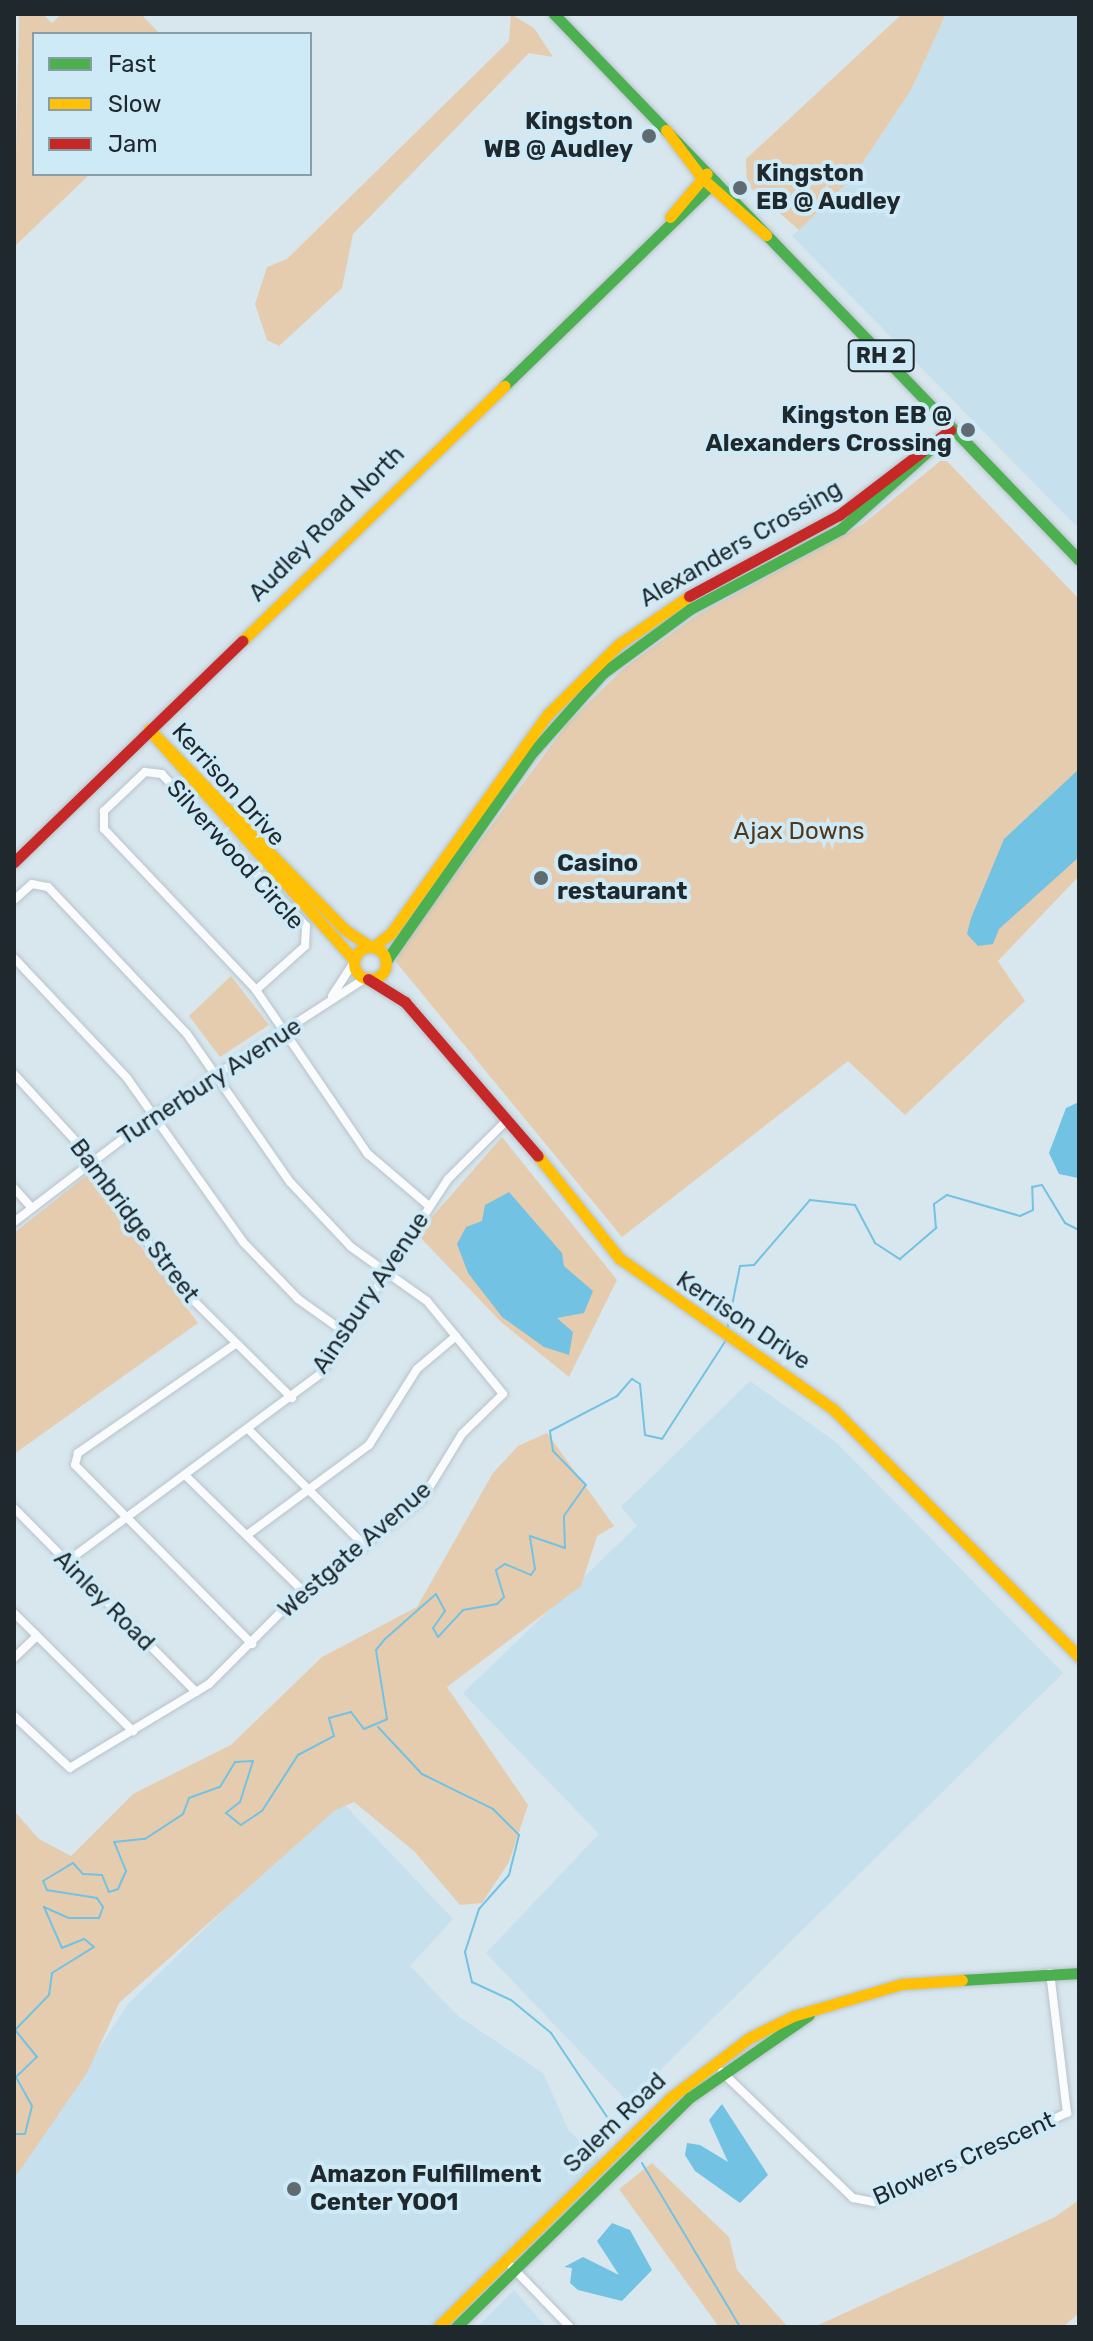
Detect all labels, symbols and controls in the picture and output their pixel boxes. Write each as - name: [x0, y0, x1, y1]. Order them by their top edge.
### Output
- legend: [32, 32, 312, 176]
- text: Fast: [108, 50, 156, 78]
- text: Slow: [108, 90, 161, 118]
- place label: Kingston WB @ Audley: [483, 108, 633, 164]
- marker: Kingston WB @ Audley: [640, 127, 658, 145]
- text: Jam: [108, 130, 158, 158]
- place label: Kingston EB @ Audley: [756, 160, 901, 216]
- marker: Kingston EB @ Audley: [731, 179, 749, 197]
- road number: RH 2: [847, 338, 915, 374]
- place label: Kingston EB @ Alexanders Crossing: [706, 402, 952, 458]
- marker: Kingston EB @ Alexanders Crossing: [959, 421, 977, 439]
- street label: Audley Road North: [243, 440, 411, 608]
- street label: Alexanders Crossing: [635, 474, 847, 614]
- street label: Kerrison Drive: [165, 718, 291, 852]
- street label: Silverwood Circle: [160, 774, 310, 936]
- park label: Ajax Downs: [734, 818, 864, 846]
- place label: Casino restaurant: [557, 850, 687, 906]
- marker: Casino restaurant: [532, 869, 550, 887]
- street label: Turnerbury Avenue: [113, 1012, 307, 1152]
- street label: Bambridge Street: [63, 1134, 205, 1308]
- street label: Ainsbury Avenue: [306, 1206, 436, 1380]
- street label: Kerrison Drive: [671, 1266, 815, 1376]
- street label: Westgate Avenue: [272, 1475, 438, 1625]
- street label: Ainley Road: [47, 1544, 161, 1658]
- street label: Salem Road: [558, 2067, 672, 2179]
- street label: Blowers Crescent: [869, 2106, 1059, 2212]
- place label: Amazon Fulfillment Center YOO1: [310, 2161, 541, 2217]
- marker: Amazon Fulfillment Center YOO1: [285, 2180, 303, 2198]

